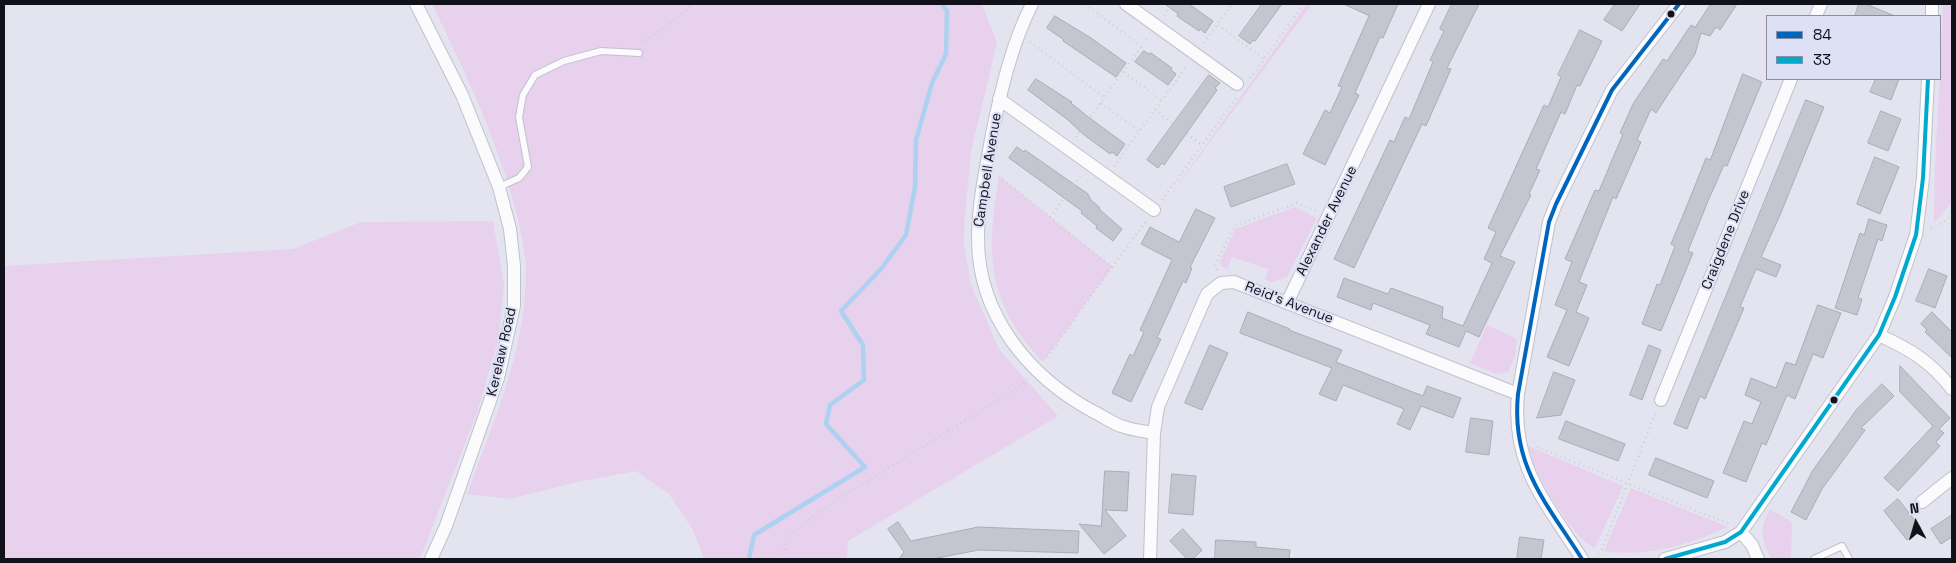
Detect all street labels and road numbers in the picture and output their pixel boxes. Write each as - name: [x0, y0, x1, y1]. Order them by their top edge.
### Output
- street label: Campbell Avenue: [971, 112, 1005, 228]
- street label: Alexander Avenue: [1293, 163, 1361, 279]
- street label: Craigdene Drive: [1698, 188, 1754, 292]
- street label: Reid's Avenue: [1242, 278, 1336, 328]
- street label: Kerelaw Road: [484, 306, 520, 398]

